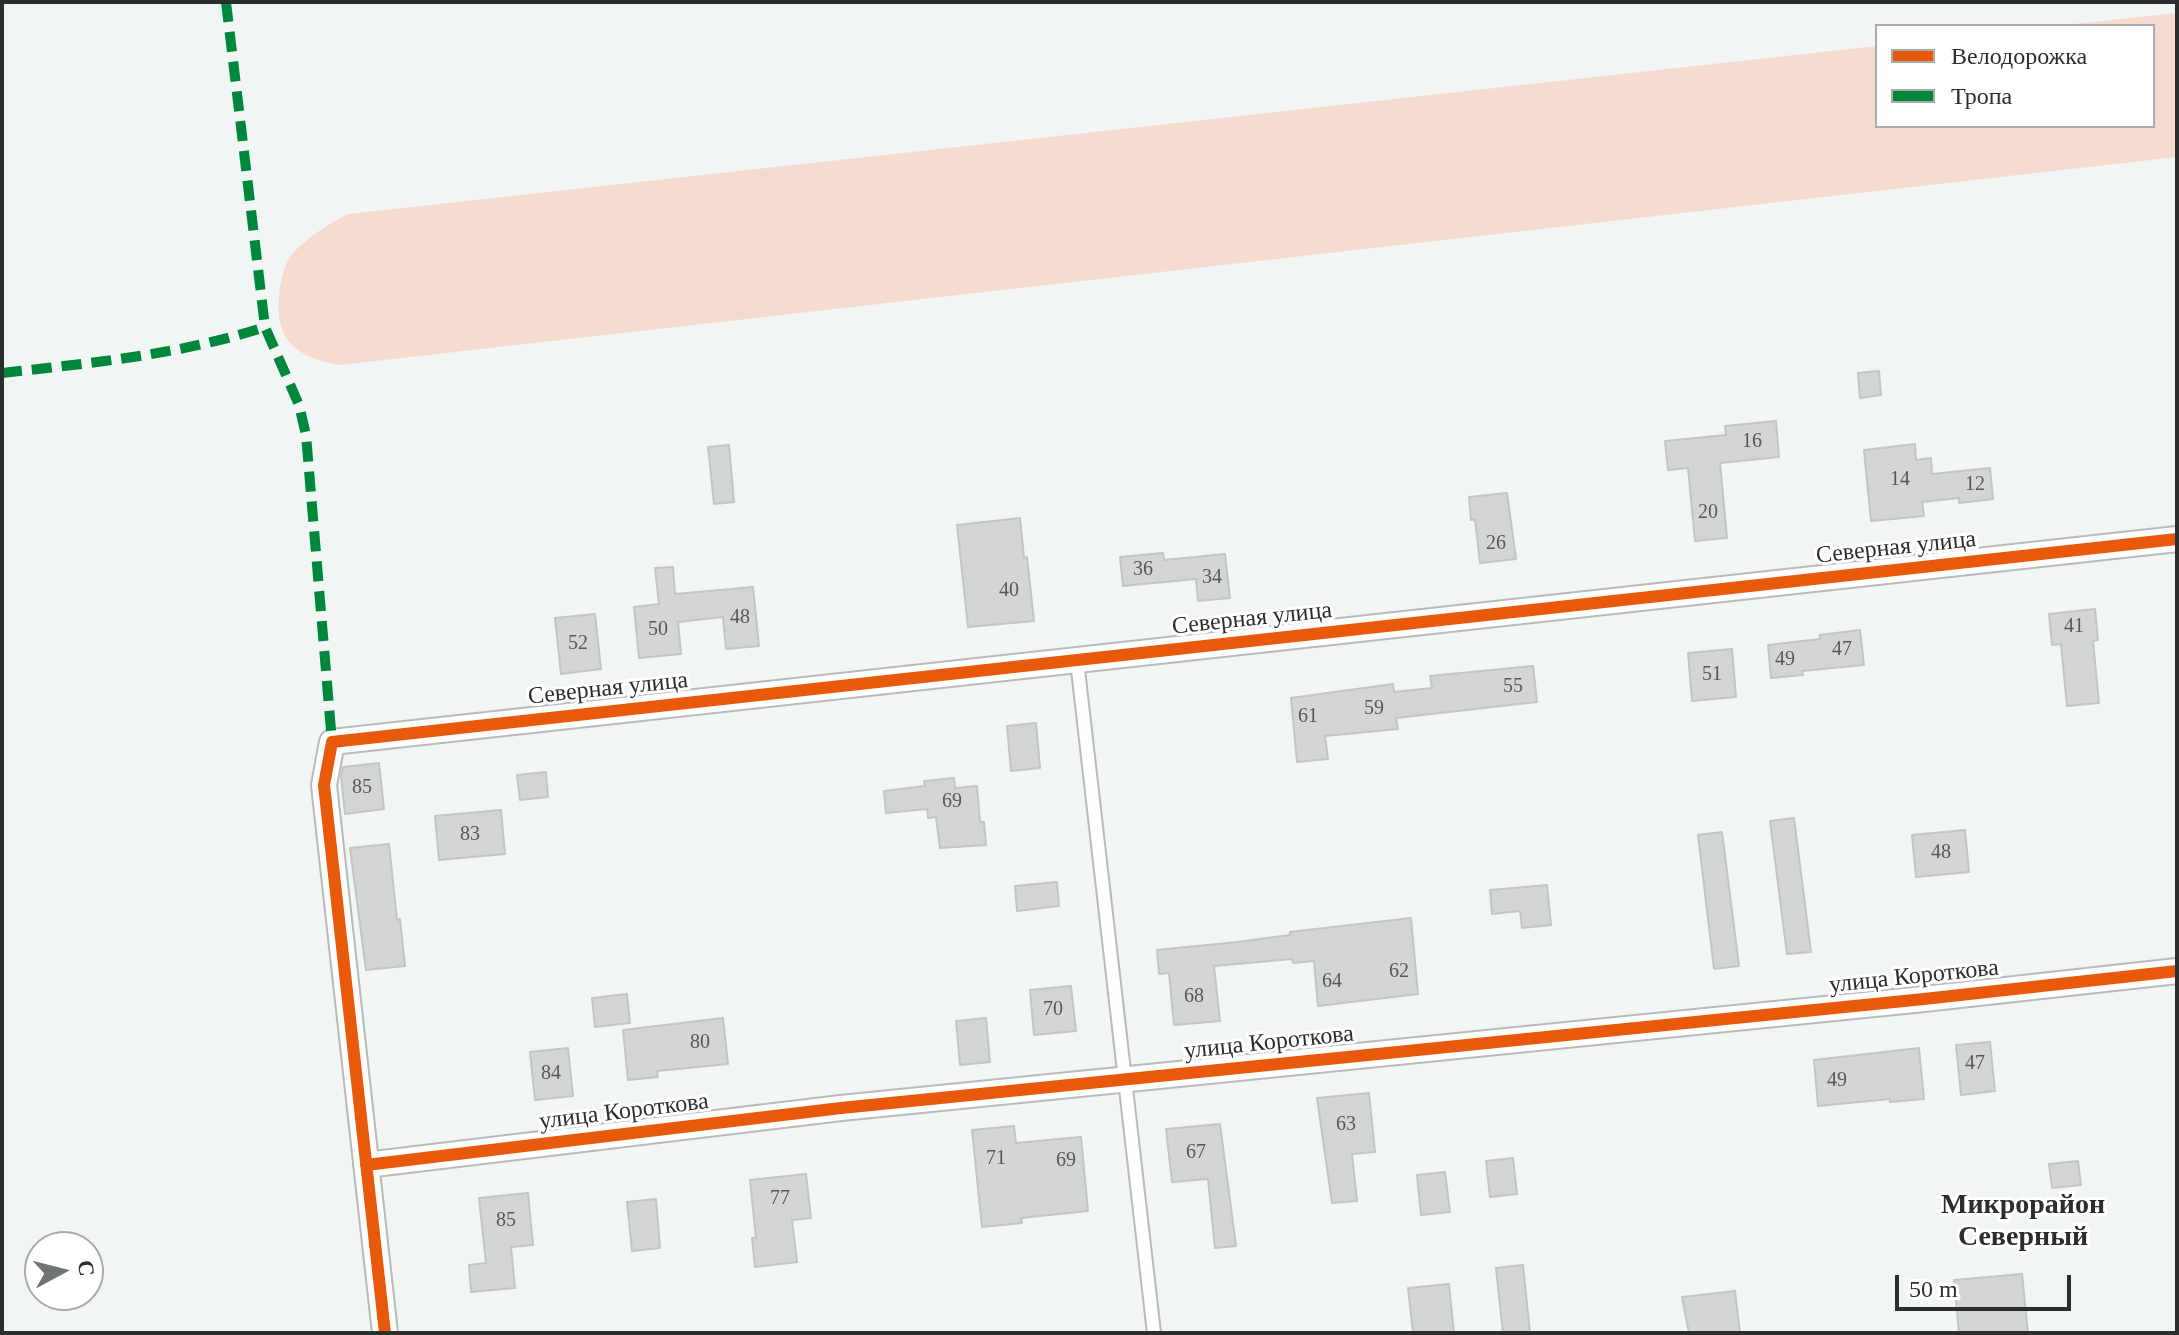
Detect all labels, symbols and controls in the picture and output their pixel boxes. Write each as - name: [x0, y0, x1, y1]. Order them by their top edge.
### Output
- legend: [1875, 24, 2155, 128]
- text: Велодорожка: [1951, 43, 2087, 69]
- text: Тропа: [1951, 83, 2012, 109]
- house number: 16: [1742, 430, 1762, 454]
- house number: 14: [1890, 468, 1910, 492]
- house number: 12: [1965, 473, 1985, 497]
- house number: 20: [1698, 501, 1718, 525]
- street label: Северная улица: [1815, 525, 1977, 571]
- house number: 26: [1486, 532, 1506, 556]
- house number: 36: [1133, 558, 1153, 582]
- house number: 34: [1202, 566, 1222, 590]
- house number: 40: [999, 579, 1019, 603]
- street label: Северная улица: [1171, 596, 1333, 642]
- house number: 48: [730, 606, 750, 630]
- house number: 41: [2064, 615, 2084, 639]
- house number: 50: [648, 618, 668, 642]
- house number: 52: [568, 632, 588, 656]
- house number: 47: [1832, 638, 1852, 662]
- house number: 49: [1775, 648, 1795, 672]
- house number: 51: [1702, 663, 1722, 687]
- street label: Северная улица: [527, 666, 689, 712]
- house number: 55: [1503, 675, 1523, 699]
- house number: 59: [1364, 697, 1384, 721]
- house number: 61: [1298, 705, 1318, 729]
- house number: 85: [352, 776, 372, 800]
- house number: 69: [942, 790, 962, 814]
- house number: 83: [460, 823, 480, 847]
- house number: 48: [1931, 841, 1951, 865]
- street label: улица Короткова: [1828, 954, 2000, 1000]
- house number: 62: [1389, 960, 1409, 984]
- house number: 64: [1322, 970, 1342, 994]
- house number: 68: [1184, 985, 1204, 1009]
- house number: 70: [1043, 998, 1063, 1022]
- street label: улица Короткова: [1183, 1020, 1355, 1066]
- house number: 80: [690, 1031, 710, 1055]
- house number: 47: [1965, 1052, 1985, 1076]
- house number: 84: [541, 1062, 561, 1086]
- house number: 49: [1827, 1069, 1847, 1093]
- street label: улица Короткова: [538, 1087, 710, 1137]
- house number: 63: [1336, 1113, 1356, 1137]
- house number: 67: [1186, 1141, 1206, 1165]
- house number: 71: [986, 1147, 1006, 1171]
- house number: 69: [1056, 1149, 1076, 1173]
- house number: 77: [770, 1187, 790, 1211]
- district label: Микрорайон Северный: [1941, 1189, 2105, 1255]
- house number: 85: [496, 1209, 516, 1233]
- north arrow: [24, 1231, 104, 1311]
- text: С: [73, 1259, 100, 1278]
- scale bar: [1899, 1259, 2075, 1309]
- text: 50 m: [1909, 1276, 1958, 1302]

